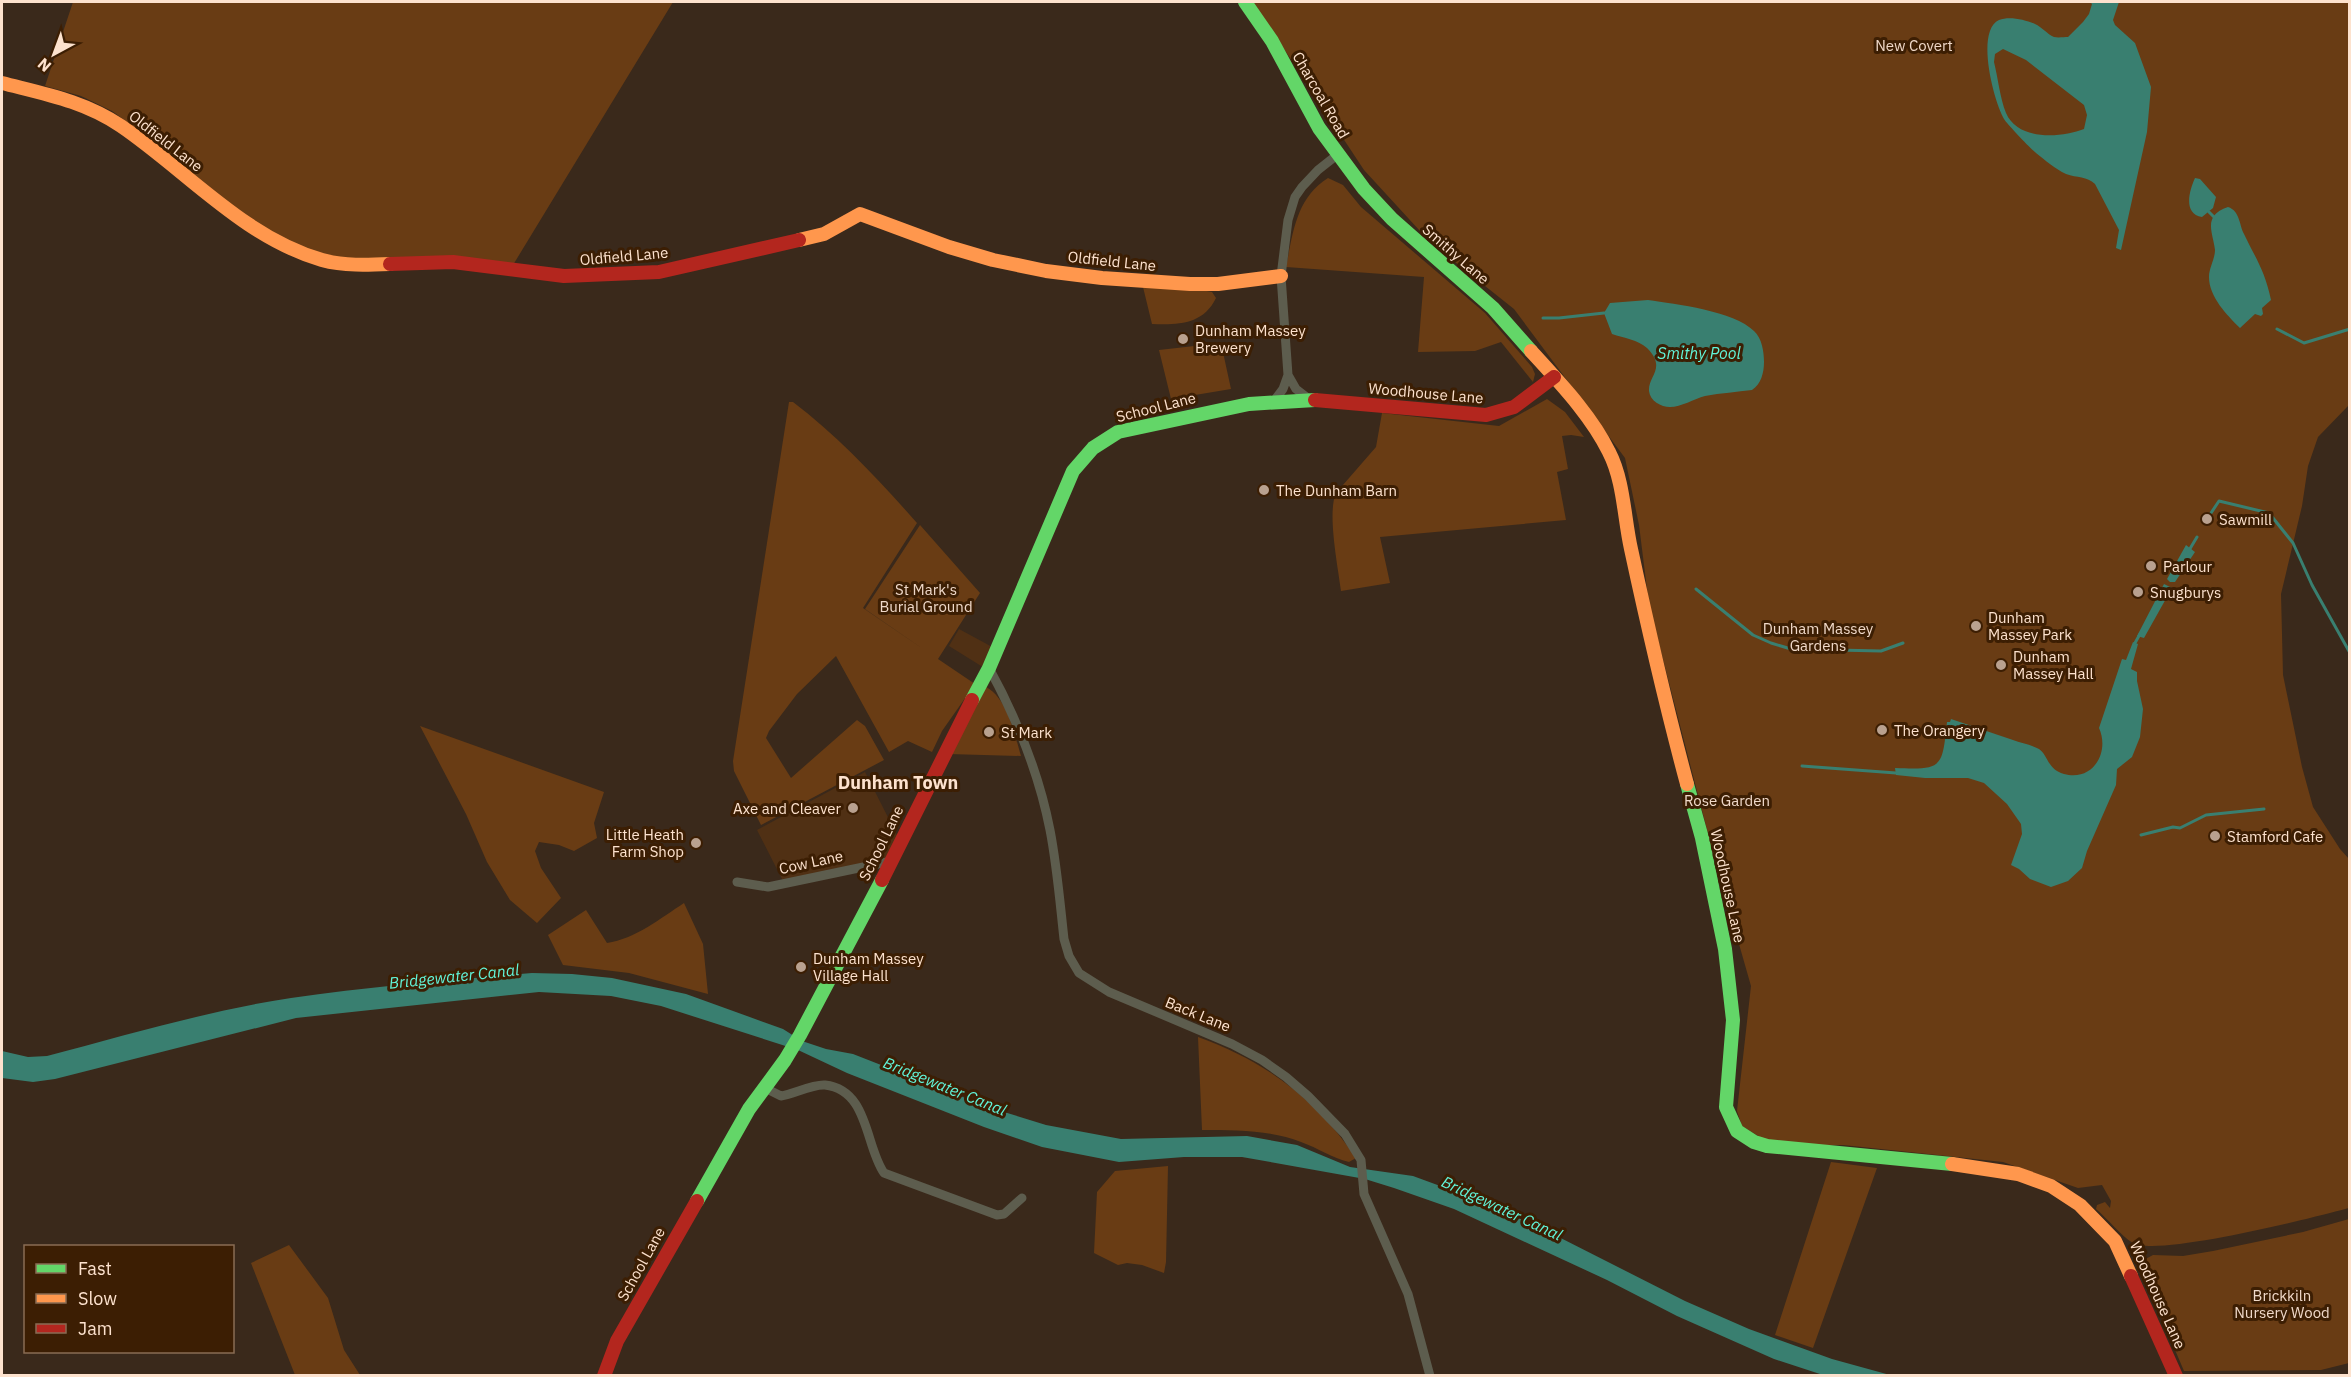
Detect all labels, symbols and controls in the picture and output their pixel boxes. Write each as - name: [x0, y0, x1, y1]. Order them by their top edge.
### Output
- north arrow: [24, 24, 84, 84]
- park label: New Covert: [1875, 36, 1953, 55]
- street label: Charcoal Road: [1288, 48, 1354, 142]
- text: N: [33, 54, 55, 77]
- street label: Oldfield Lane: [125, 106, 207, 176]
- street label: Smithy Lane: [1419, 220, 1493, 288]
- street label: Oldfield Lane: [579, 243, 669, 269]
- street label: Oldfield Lane: [1067, 247, 1157, 275]
- place label: Dunham Massey Brewery: [1195, 321, 1306, 357]
- marker: Dunham Massey Brewery: [1176, 332, 1190, 346]
- water label: Smithy Pool: [1657, 343, 1742, 363]
- street label: Woodhouse Lane: [1368, 379, 1484, 407]
- street label: School Lane: [1114, 388, 1198, 426]
- place label: The Dunham Barn: [1276, 481, 1397, 500]
- marker: The Dunham Barn: [1257, 483, 1271, 497]
- place label: Sawmill: [2219, 510, 2272, 529]
- marker: Sawmill: [2200, 512, 2214, 526]
- place label: Parlour: [2163, 557, 2212, 576]
- marker: Parlour: [2144, 559, 2158, 573]
- park label: St Mark's Burial Ground: [879, 580, 973, 616]
- place label: Snugburys: [2150, 583, 2221, 602]
- marker: Snugburys: [2131, 585, 2145, 599]
- place label: Dunham Massey Park: [1988, 608, 2072, 644]
- park label: Dunham Massey Gardens: [1763, 619, 1874, 655]
- marker: Dunham Massey Park: [1969, 619, 1983, 633]
- place label: Dunham Massey Hall: [2013, 647, 2094, 683]
- marker: Dunham Massey Hall: [1994, 658, 2008, 672]
- place label: The Orangery: [1894, 721, 1985, 740]
- place label: St Mark: [1001, 723, 1052, 742]
- marker: The Orangery: [1875, 723, 1889, 737]
- marker: St Mark: [982, 725, 996, 739]
- district label: Dunham Town: [838, 771, 958, 794]
- park label: Rose Garden: [1684, 791, 1770, 810]
- place label: Axe and Cleaver: [733, 799, 841, 818]
- marker: Axe and Cleaver: [846, 801, 860, 815]
- street label: School Lane: [855, 802, 907, 884]
- place label: Little Heath Farm Shop: [606, 825, 684, 861]
- place label: Stamford Cafe: [2227, 827, 2323, 846]
- street label: Woodhouse Lane: [1707, 828, 1749, 944]
- marker: Stamford Cafe: [2208, 829, 2222, 843]
- marker: Little Heath Farm Shop: [689, 836, 703, 850]
- street label: Cow Lane: [777, 846, 845, 878]
- place label: Dunham Massey Village Hall: [813, 949, 924, 985]
- water label: Bridgewater Canal: [388, 959, 521, 993]
- marker: Dunham Massey Village Hall: [794, 960, 808, 974]
- street label: Back Lane: [1162, 992, 1234, 1036]
- water label: Bridgewater Canal: [881, 1052, 1010, 1120]
- water label: Bridgewater Canal: [1438, 1171, 1566, 1245]
- street label: School Lane: [613, 1224, 669, 1304]
- street label: Woodhouse Lane: [2126, 1238, 2190, 1352]
- legend: [24, 1245, 234, 1353]
- text: Fast: [78, 1257, 112, 1280]
- park label: Brickkiln Nursery Wood: [2234, 1286, 2330, 1322]
- text: Slow: [78, 1287, 117, 1310]
- text: Jam: [78, 1317, 113, 1340]

